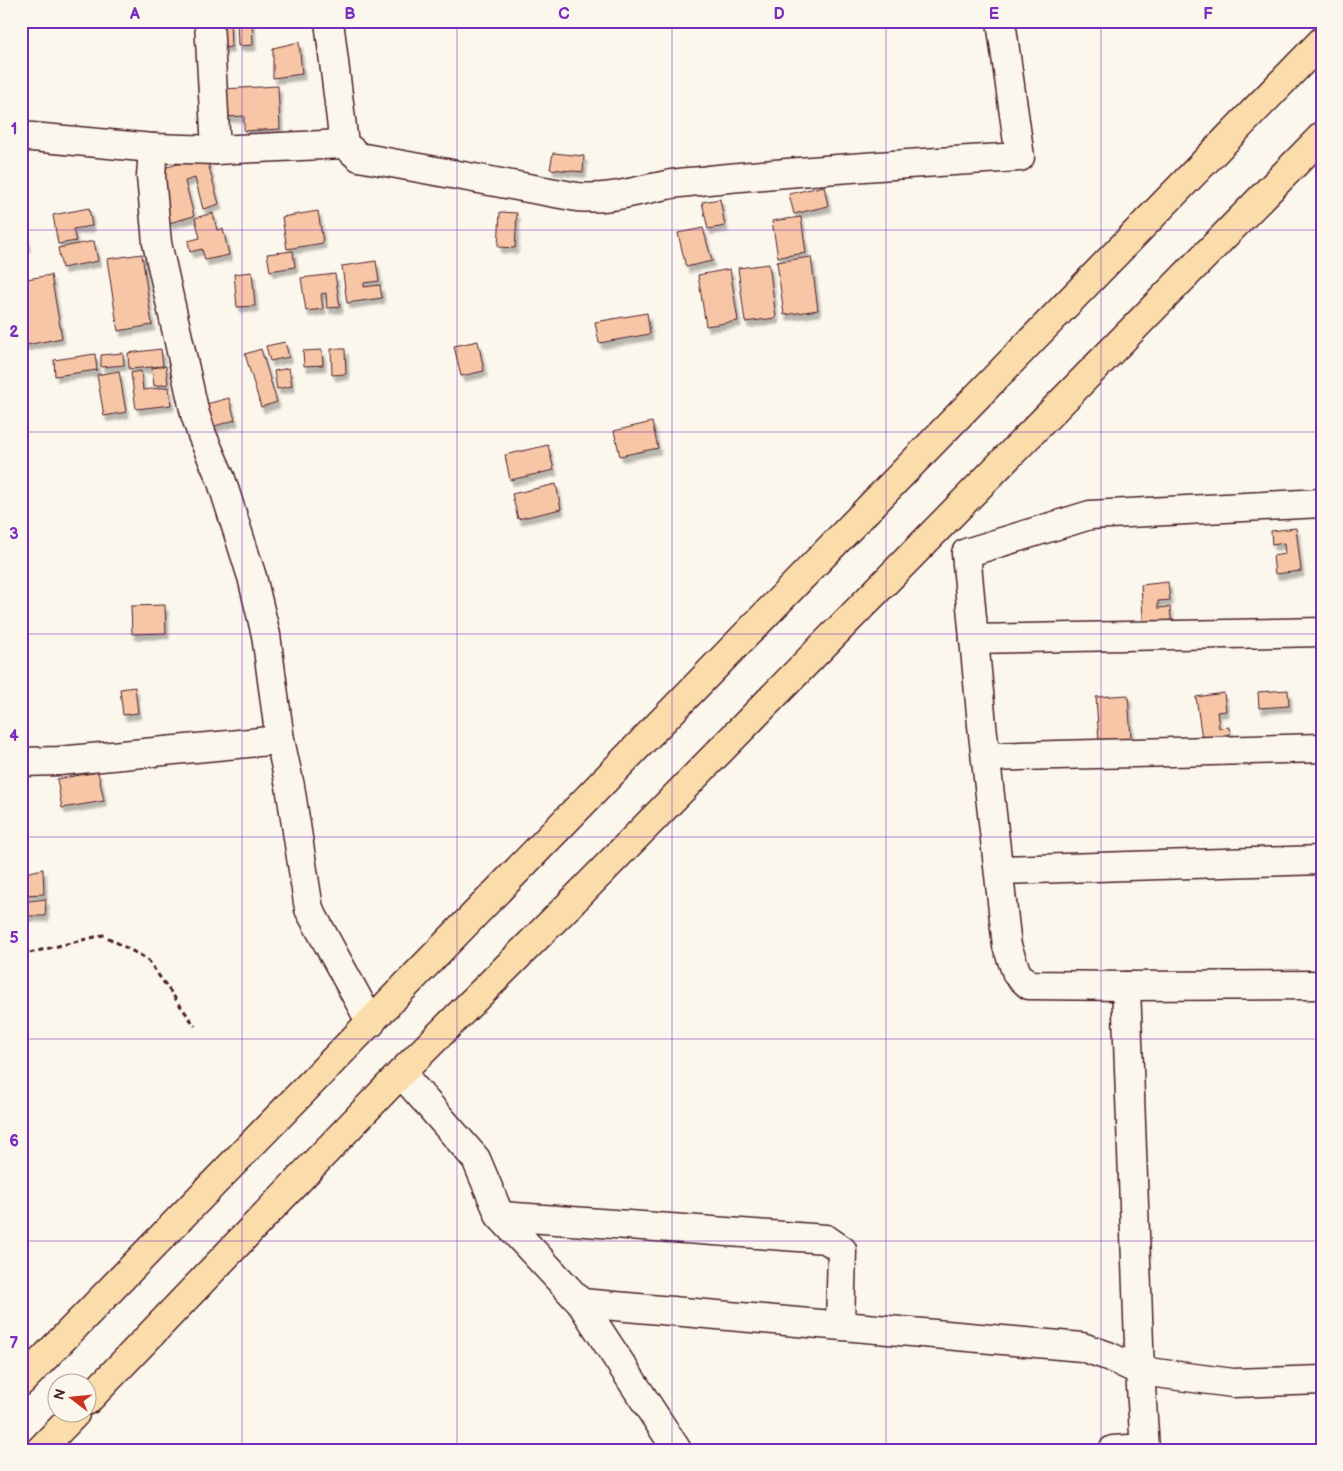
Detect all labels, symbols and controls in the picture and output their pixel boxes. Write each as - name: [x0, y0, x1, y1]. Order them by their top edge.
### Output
- text: A: [129, 5, 140, 24]
- text: B: [344, 5, 356, 24]
- text: C: [558, 5, 570, 24]
- text: D: [773, 5, 785, 24]
- text: E: [989, 5, 999, 24]
- text: F: [1203, 5, 1213, 24]
- text: 1: [11, 120, 17, 139]
- text: 2: [9, 323, 19, 342]
- text: 3: [9, 525, 19, 544]
- text: 4: [9, 727, 19, 746]
- text: 5: [9, 929, 19, 948]
- text: 6: [9, 1132, 19, 1151]
- text: 7: [10, 1334, 19, 1353]
- north arrow: [48, 1374, 98, 1424]
- text: N: [50, 1387, 70, 1402]

